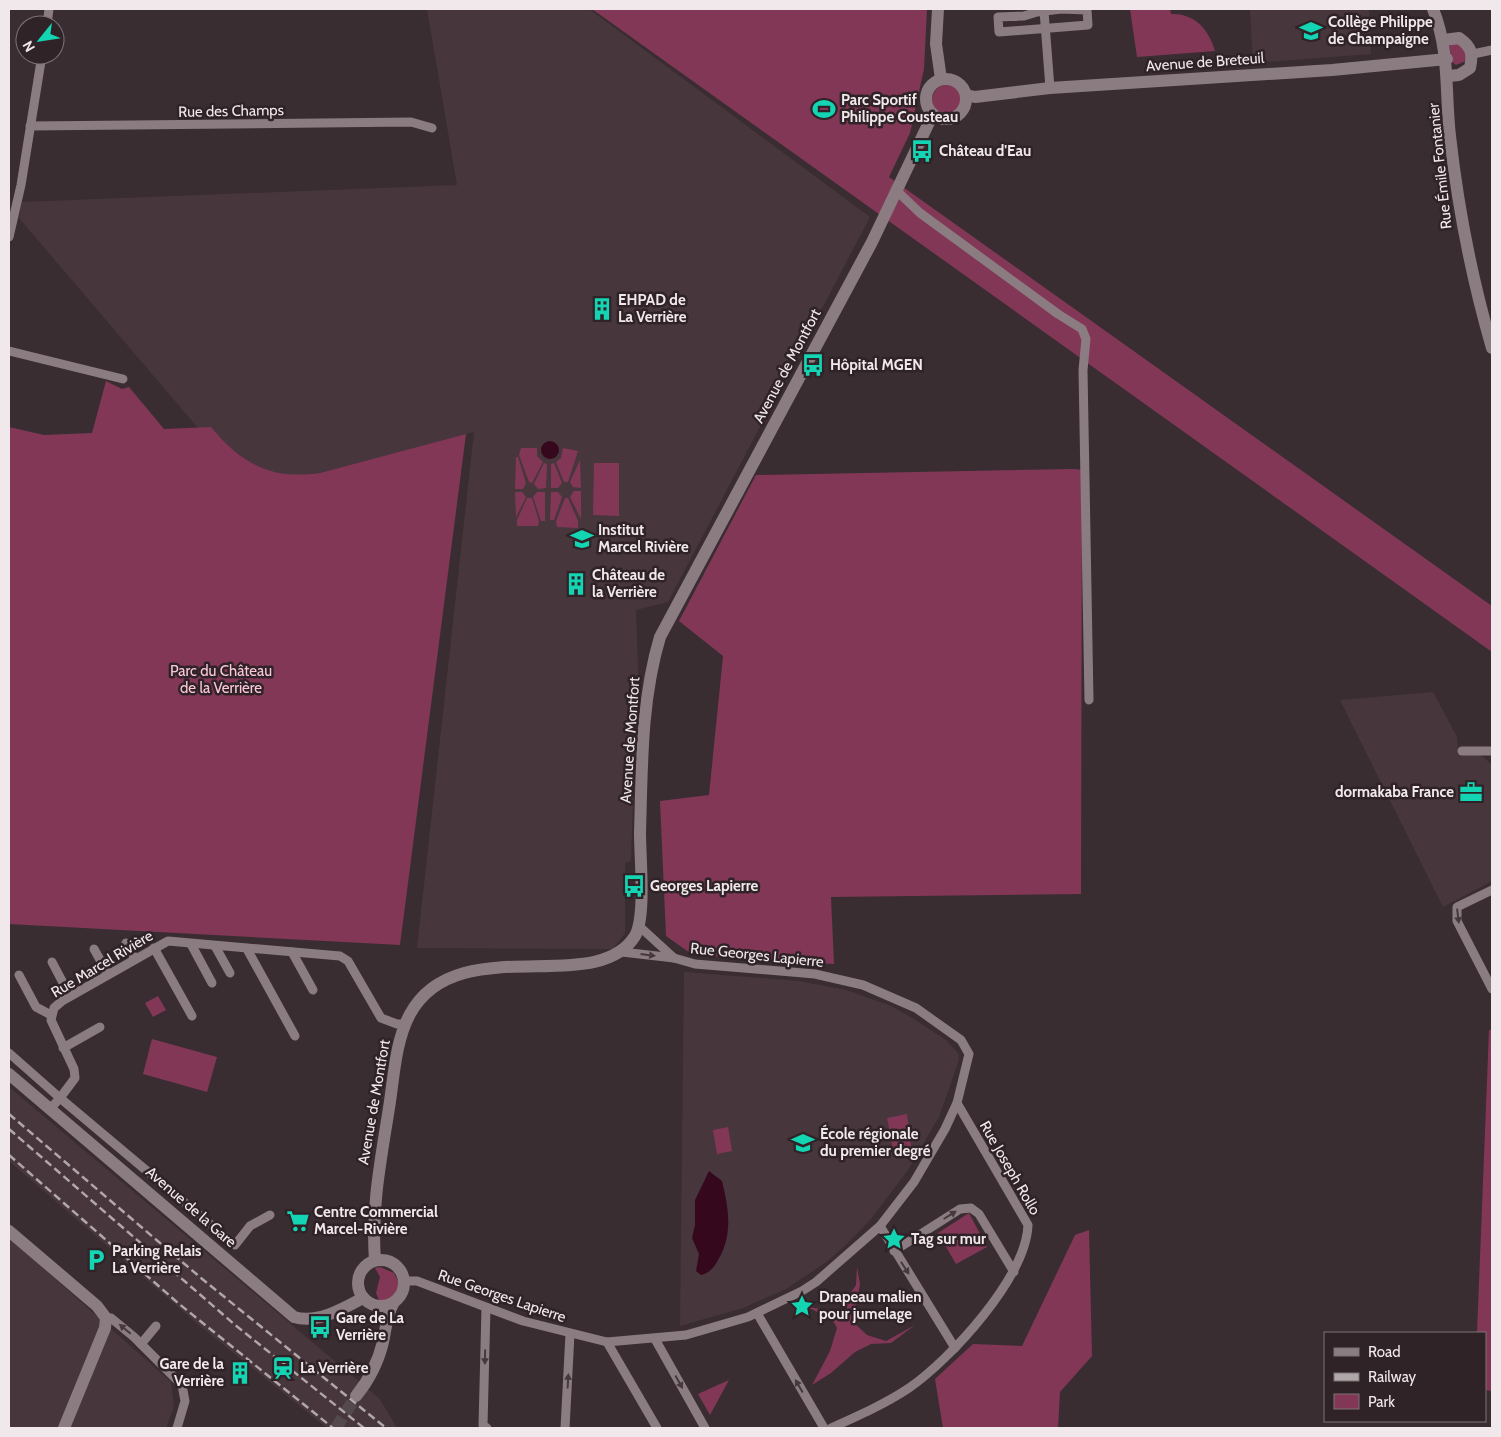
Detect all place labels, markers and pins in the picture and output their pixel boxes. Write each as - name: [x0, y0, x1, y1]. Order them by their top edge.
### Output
- place label: Collège Philippe de Champaigne: [1328, 13, 1433, 48]
- school or university icon: Collège Philippe de Champaigne: [1298, 18, 1324, 44]
- place label: Parc Sportif Philippe Cousteau: [841, 91, 958, 126]
- sports icon: Parc Sportif Philippe Cousteau: [811, 96, 837, 122]
- bus stop icon: Château d'Eau: [909, 138, 935, 164]
- place label: Château d'Eau: [939, 142, 1031, 160]
- place label: EHPAD de La Verrière: [618, 291, 687, 326]
- building icon: EHPAD de La Verrière: [589, 296, 615, 322]
- bus stop icon: Hôpital MGEN: [800, 352, 826, 378]
- place label: Hôpital MGEN: [830, 356, 923, 374]
- place label: Institut Marcel Rivière: [598, 521, 689, 556]
- school or university icon: Institut Marcel Rivière: [569, 526, 595, 552]
- place label: Château de la Verrière: [592, 566, 665, 601]
- building icon: Château de la Verrière: [563, 571, 589, 597]
- office icon: dormakaba France: [1458, 779, 1484, 805]
- place label: dormakaba France: [1335, 783, 1454, 801]
- bus stop icon: Georges Lapierre: [621, 873, 647, 899]
- place label: Georges Lapierre: [650, 877, 759, 895]
- place label: École régionale du premier degré: [820, 1124, 931, 1160]
- school or university icon: École régionale du premier degré: [790, 1130, 816, 1156]
- place label: Centre Commercial Marcel-Rivière: [314, 1203, 438, 1238]
- supermarket icon: Centre Commercial Marcel-Rivière: [285, 1208, 311, 1234]
- place icon: Tag sur mur: [881, 1226, 907, 1252]
- place label: Tag sur mur: [911, 1230, 986, 1248]
- place label: Parking Relais La Verrière: [112, 1242, 201, 1277]
- parking icon: Parking Relais La Verrière: [83, 1247, 109, 1273]
- place label: Drapeau malien pour jumelage: [819, 1288, 921, 1323]
- place icon: Drapeau malien pour jumelage: [789, 1293, 815, 1319]
- place label: Gare de La Verrière: [336, 1309, 405, 1344]
- bus stop icon: Gare de La Verrière: [307, 1314, 333, 1340]
- place label: Gare de la Verrière: [160, 1355, 225, 1390]
- station icon: La Verrière: [270, 1355, 296, 1381]
- place label: La Verrière: [300, 1359, 369, 1377]
- building icon: Gare de la Verrière: [227, 1360, 253, 1386]

